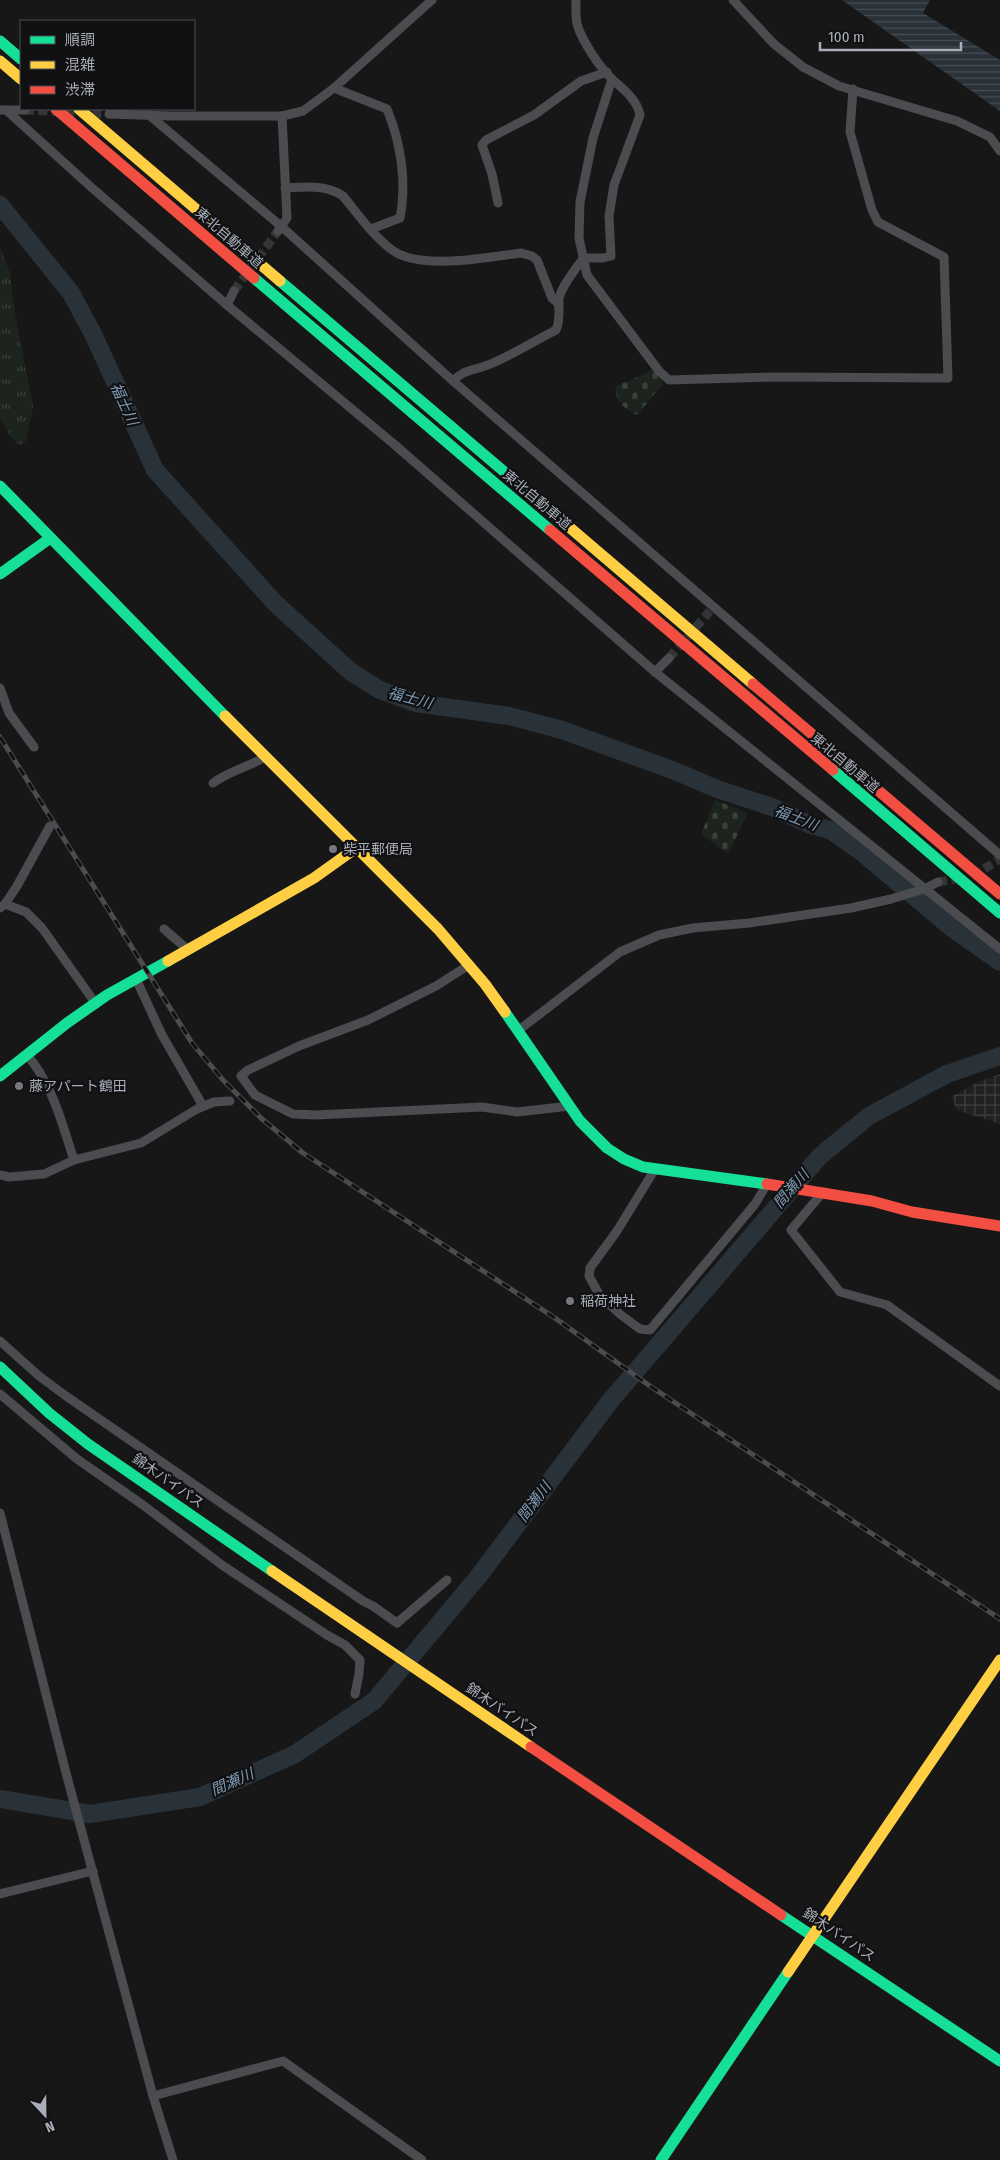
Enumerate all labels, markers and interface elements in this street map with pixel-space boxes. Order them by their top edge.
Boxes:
legend [20,20,195,110]
scale bar [820,20,961,52]
text: 100 m [828,28,865,46]
text: 順調 [65,31,95,49]
text: 混雑 [65,56,95,74]
text: 渋滞 [65,81,95,99]
street label: 東北自動車道 [192,204,266,272]
water label: 福士川 [106,380,143,430]
street label: 東北自動車道 [499,466,575,534]
water label: 福士川 [386,683,436,713]
street label: 東北自動車道 [807,729,883,797]
water label: 福士川 [772,802,822,835]
place label: 柴平郵便局 [343,841,413,858]
marker: 柴平郵便局 [327,843,339,855]
place label: 藤アパート鶴田 [29,1078,127,1095]
marker: 藤アパート鶴田 [13,1080,25,1092]
water label: 間瀬川 [769,1165,814,1212]
place label: 稲荷神社 [580,1293,636,1310]
marker: 稲荷神社 [564,1295,576,1307]
street label: 錦木バイパス [129,1450,207,1512]
water label: 間瀬川 [513,1477,556,1525]
street label: 錦木バイパス [463,1680,541,1740]
water label: 間瀬川 [208,1764,258,1799]
street label: 錦木バイパス [800,1905,878,1965]
north arrow [20,2090,70,2140]
text: N [43,2117,57,2136]

